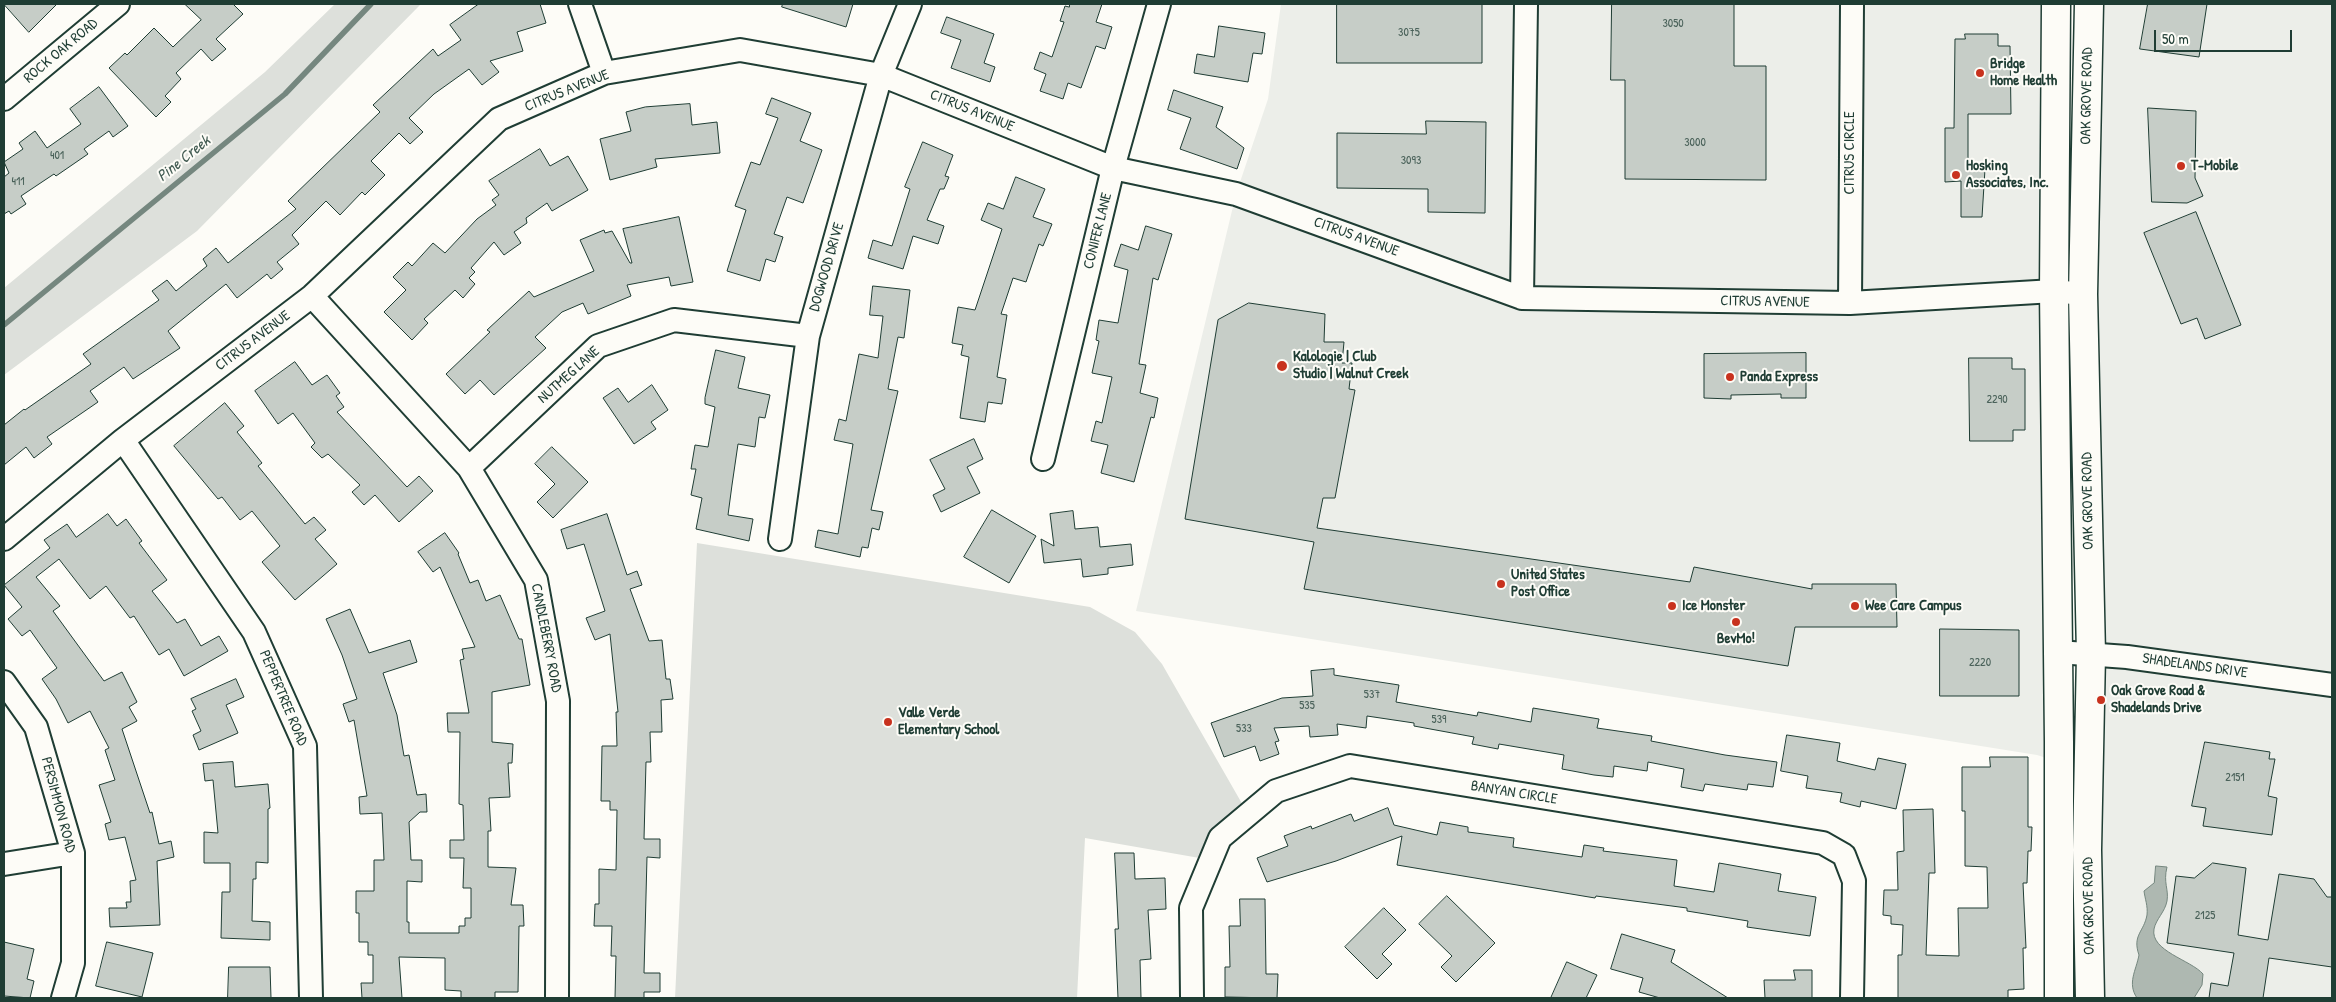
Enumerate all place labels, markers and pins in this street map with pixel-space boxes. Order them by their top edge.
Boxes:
place label: Bridge Home Health [1990,55,2057,90]
marker: Bridge Home Health [1974,67,1986,79]
place label: Hosking Associates, Inc. [1966,157,2049,192]
place label: T-Mobile [2191,157,2239,175]
marker: T-Mobile [2175,160,2187,172]
marker: Hosking Associates, Inc. [1950,169,1962,181]
place label: Kalologie | Club Studio | Walnut Creek [1293,348,1408,383]
marker: Kalologie | Club Studio | Walnut Creek [1275,359,1289,373]
place label: Panda Express [1740,368,1818,386]
marker: Panda Express [1724,371,1736,383]
place label: United States Post Office [1511,566,1585,601]
marker: United States Post Office [1495,578,1507,590]
place label: Ice Monster [1682,597,1745,615]
place label: Wee Care Campus [1865,597,1961,615]
marker: Ice Monster [1666,600,1678,612]
marker: Wee Care Campus [1849,600,1861,612]
marker: BevMo! [1730,616,1742,628]
place label: BevMo! [1717,630,1755,648]
place label: Oak Grove Road & Shadelands Drive [2111,682,2205,717]
marker: Oak Grove Road & Shadelands Drive [2095,694,2107,706]
place label: Valle Verde Elementary School [898,704,999,739]
marker: Valle Verde Elementary School [882,716,894,728]

